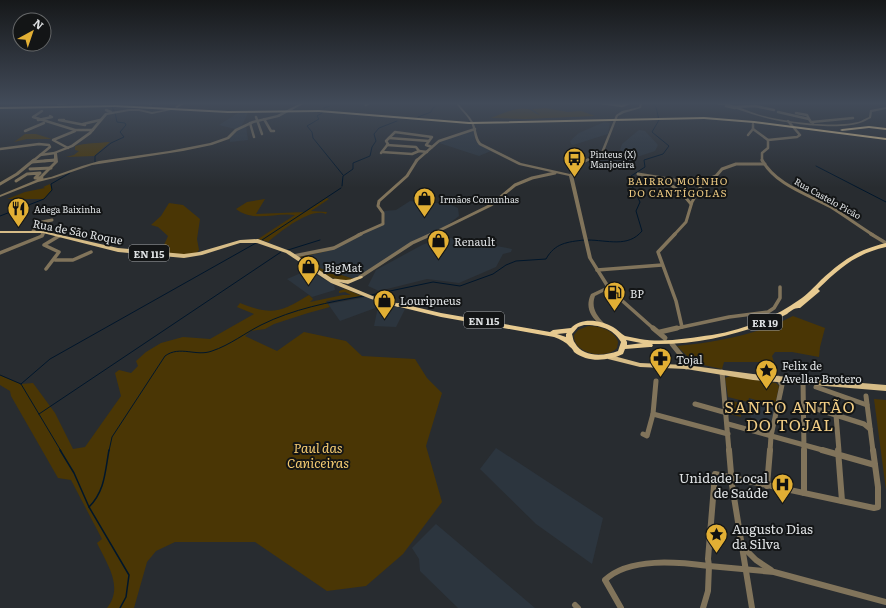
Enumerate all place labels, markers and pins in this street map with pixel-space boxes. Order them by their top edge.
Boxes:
bus stop icon: Pinteus (X) Manjoeira [561,146,587,179]
place label: Pinteus (X) Manjoeira [590,147,636,171]
shop icon: Irmãos Comunhas [411,186,437,219]
place label: Irmãos Comunhas [440,192,519,206]
restaurant icon: Adega Baixinha [5,196,31,229]
place label: Adega Baixinha [34,202,101,216]
shop icon: Renault [425,228,451,261]
place label: Renault [454,233,496,249]
shop icon: BigMat [295,254,321,287]
place label: BigMat [324,259,362,275]
fuel station icon: BP [601,280,627,313]
place label: BP [630,285,644,301]
shop icon: Louripneus [371,287,397,320]
place label: Louripneus [400,292,461,308]
pharmacy icon: Tojal [648,346,674,379]
place label: Tojal [676,351,703,367]
place label: Felix de Avellar Brotero [782,357,862,386]
place icon: Felix de Avellar Brotero [753,358,779,391]
place label: Unidade Local de Saúde [679,468,769,502]
hospital icon: Unidade Local de Saúde [770,471,796,504]
place label: Augusto Dias da Silva [732,519,813,553]
place icon: Augusto Dias da Silva [704,522,730,555]

